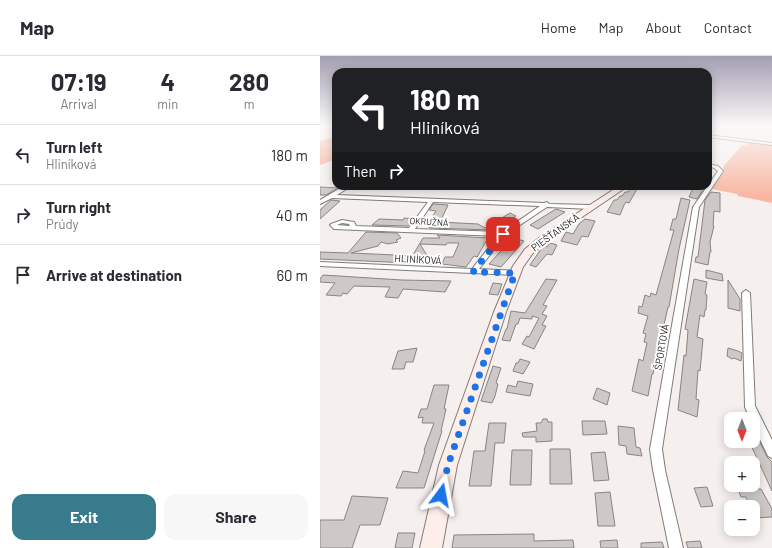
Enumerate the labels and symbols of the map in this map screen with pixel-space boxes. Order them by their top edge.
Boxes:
street label: PIEŠŤANSKÁ [529,211,581,253]
street label: OKRUŽNÁ [409,215,449,228]
pin [486,217,520,251]
street label: HLINÍKOVÁ [394,252,442,266]
street label: ŠPORTOVÁ [651,323,671,371]
north arrow [724,412,760,448]
position arrow [420,474,462,516]

